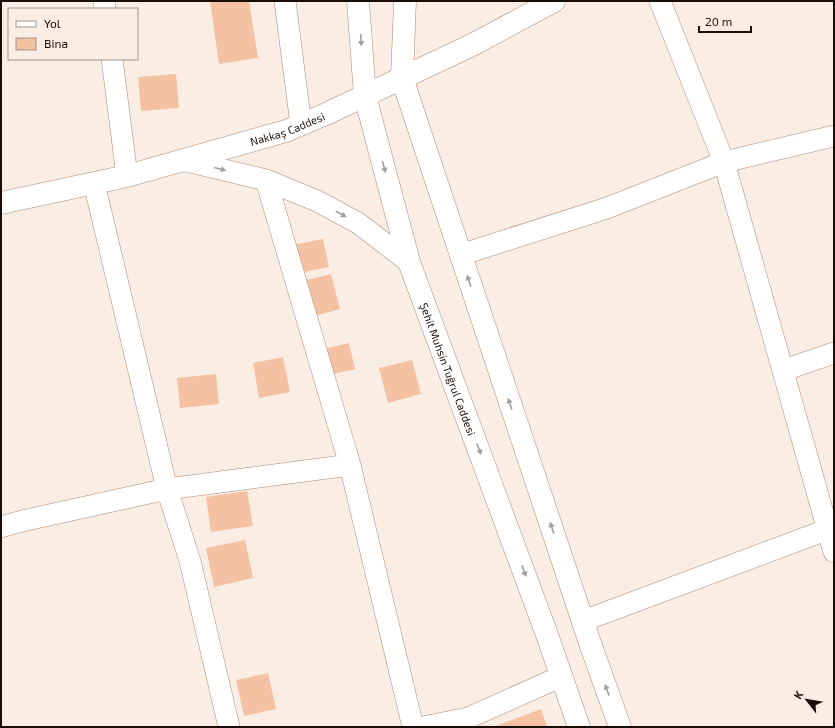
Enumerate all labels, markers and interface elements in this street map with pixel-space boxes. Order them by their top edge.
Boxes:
legend [8,8,138,60]
scale bar [699,8,751,34]
text: 20 m [705,14,732,28]
text: Yol [44,16,61,30]
one-way arrow [357,34,364,46]
text: Bina [44,36,68,50]
street label: Nakkaş Caddesi [248,109,326,147]
one-way arrow [381,161,387,174]
one-way arrow [214,166,226,172]
one-way arrow [335,211,347,217]
one-way arrow [466,275,472,287]
street label: Şehit Muhsin Tuğrul Caddesi [416,301,479,437]
one-way arrow [507,398,513,410]
one-way arrow [476,444,482,456]
one-way arrow [548,521,554,533]
one-way arrow [521,566,527,578]
north arrow [787,680,827,720]
one-way arrow [604,684,610,696]
text: K [791,688,805,701]

